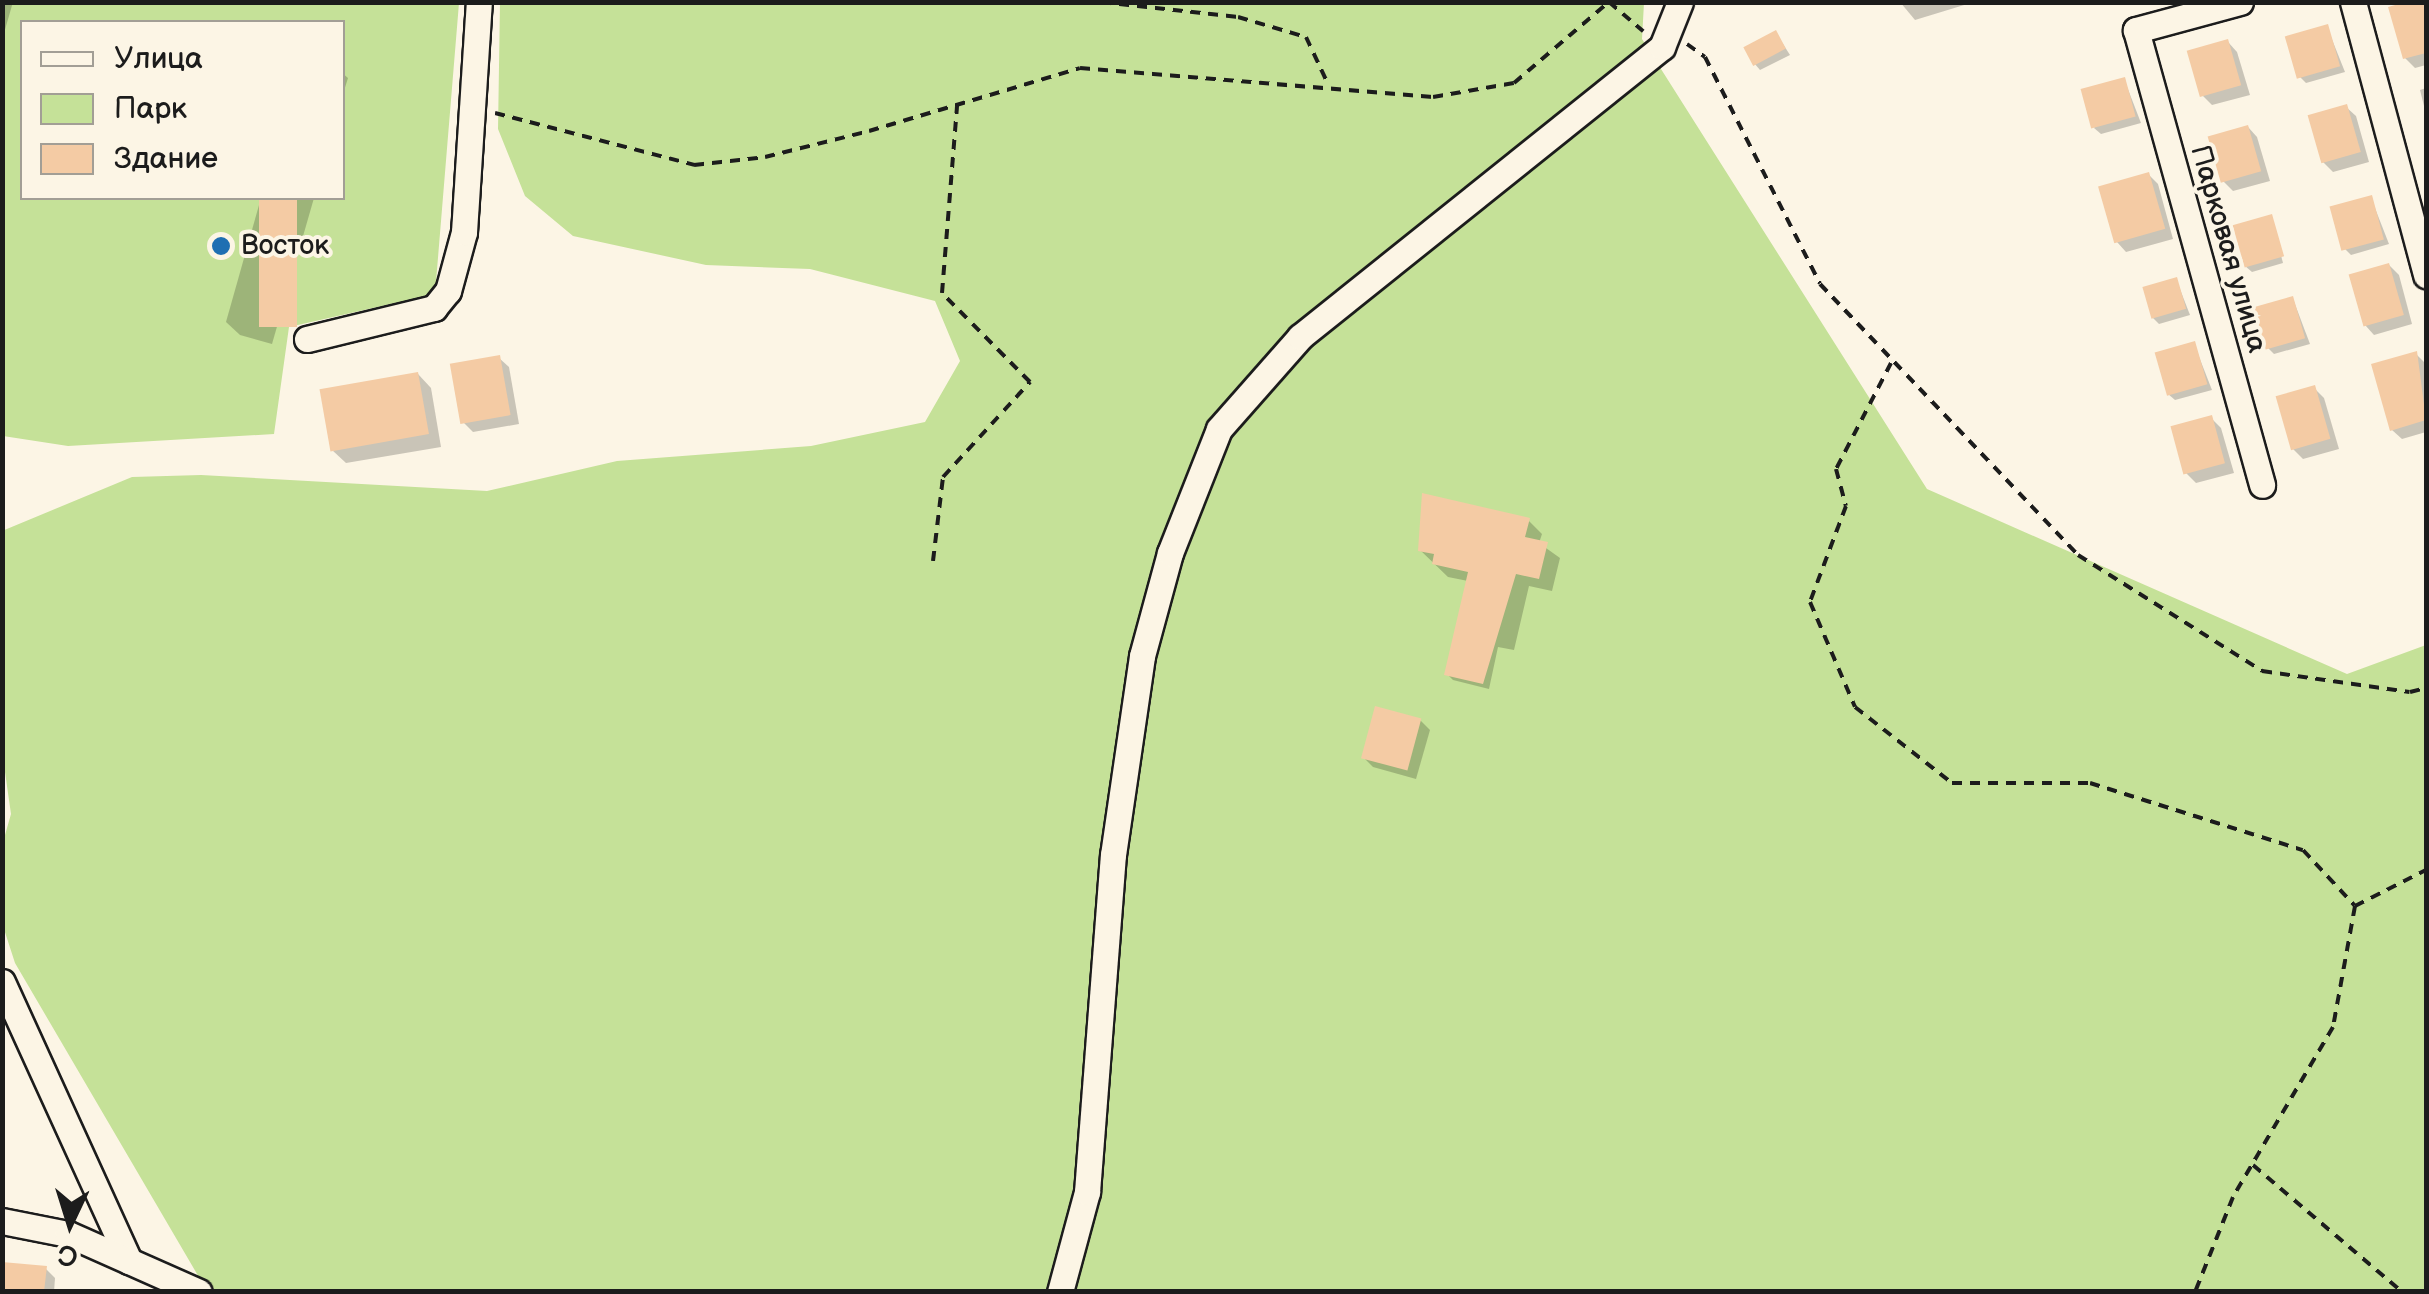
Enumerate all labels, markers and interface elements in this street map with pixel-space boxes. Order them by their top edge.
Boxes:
legend [20,20,345,200]
text: Улица [114,41,203,77]
text: Парк [114,91,187,127]
text: Здание [114,141,218,177]
street label: Парковая улица [2182,141,2274,357]
place label: Восток [241,229,329,263]
marker: Восток [210,235,232,257]
north arrow [20,1174,120,1274]
text: С [57,1237,79,1272]

